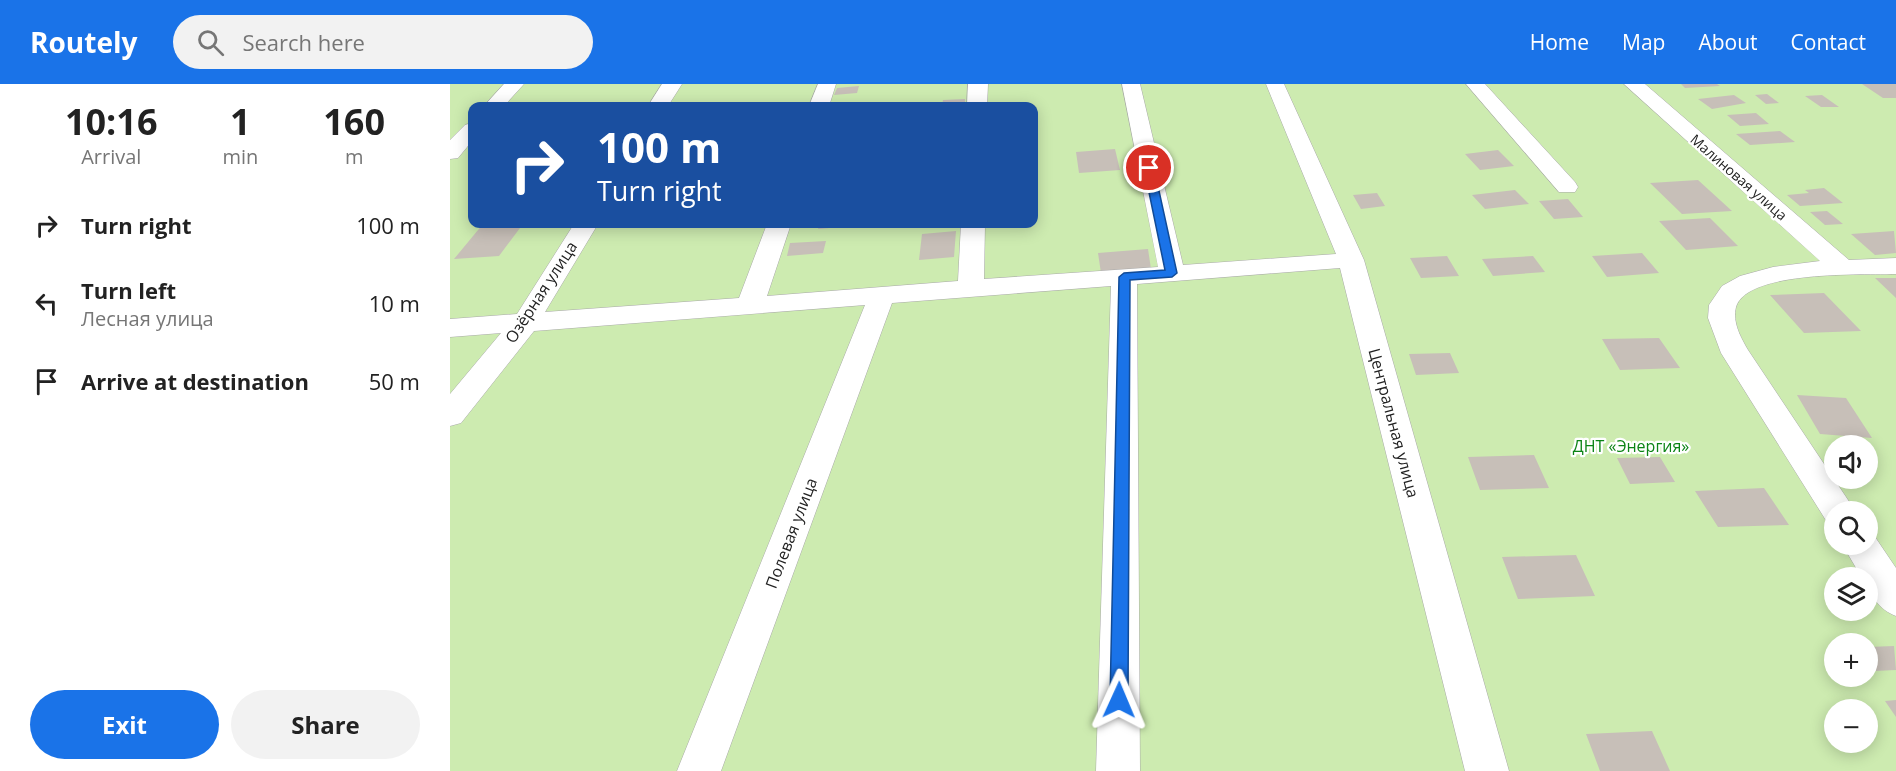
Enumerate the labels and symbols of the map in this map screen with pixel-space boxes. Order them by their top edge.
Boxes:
street label: Малиновая улица [1687,130,1791,224]
pin [1123,142,1174,193]
street label: Озёрная улица [500,237,582,347]
street label: Центральная улица [1363,346,1425,500]
park label: ДНТ «Энергия» [1573,435,1689,457]
street label: Полевая улица [760,475,822,591]
position arrow [1087,668,1151,732]

